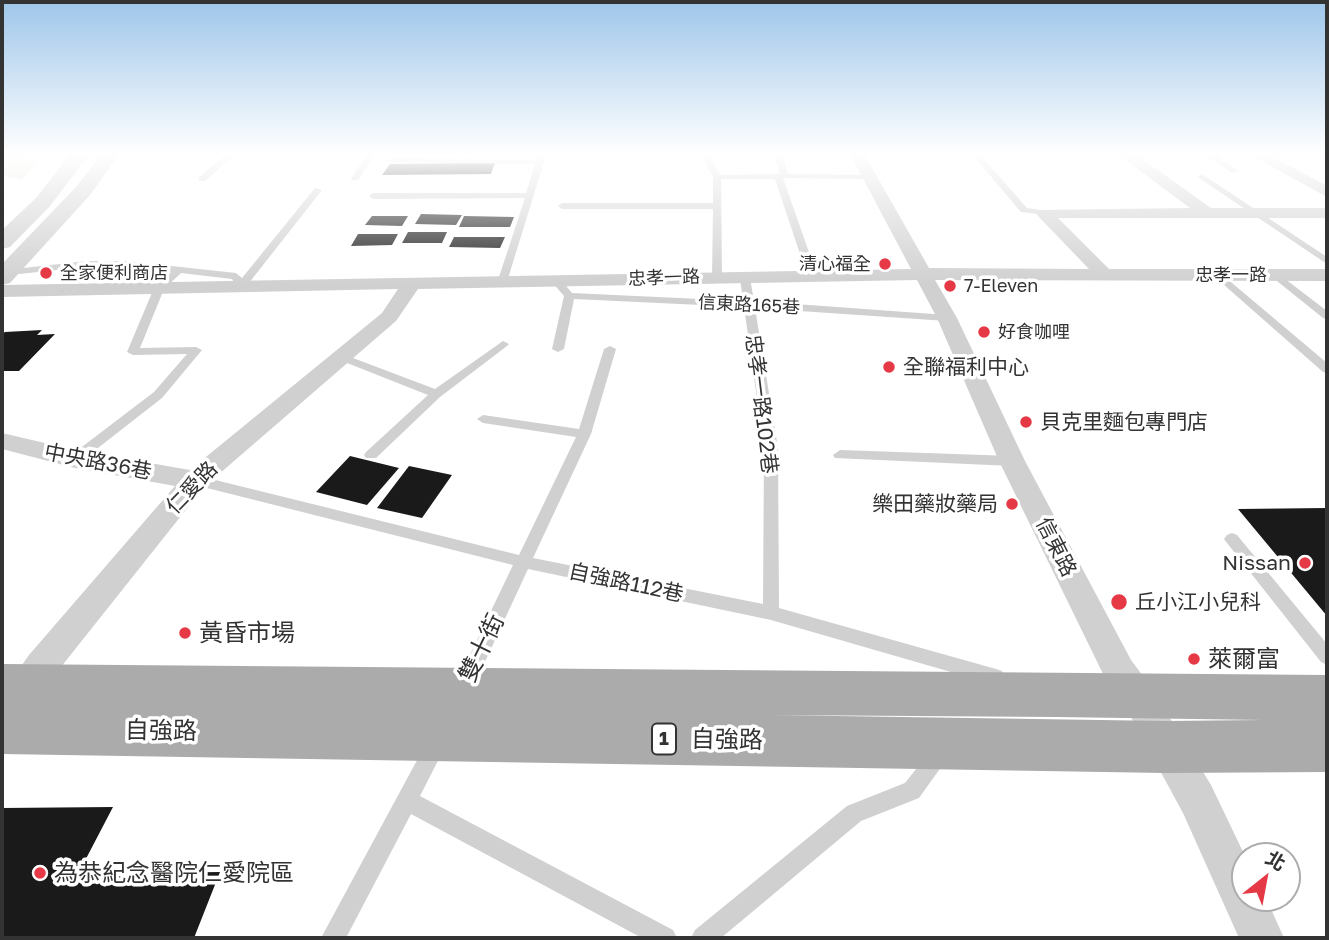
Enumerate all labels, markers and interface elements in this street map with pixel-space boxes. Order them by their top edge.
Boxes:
place label: 清心福全 [799,253,871,275]
marker: 清心福全 [877,256,893,272]
place label: 全家便利商店 [60,262,168,284]
street label: 忠孝一路 [1195,264,1267,286]
marker: 全家便利商店 [38,265,54,281]
street label: 忠孝一路 [628,266,700,290]
place label: 7-Eleven [964,275,1038,297]
marker: 7-Eleven [942,278,958,294]
street label: 信東路165巷 [697,292,801,318]
place label: 好食咖哩 [998,321,1070,343]
marker: 好食咖哩 [976,324,992,340]
street label: 忠孝一路102巷 [740,333,782,475]
place label: 全聯福利中心 [903,354,1029,380]
marker: 全聯福利中心 [881,359,897,375]
place label: 貝克里麵包專門店 [1040,409,1208,435]
marker: 貝克里麵包專門店 [1018,414,1034,430]
street label: 中央路36巷 [42,439,154,485]
street label: 仁愛路 [161,457,223,519]
place label: 樂田藥妝藥局 [872,491,998,517]
marker: 樂田藥妝藥局 [1004,496,1020,512]
street label: 信東路 [1030,513,1082,581]
place label: Nissan [1222,550,1291,576]
marker: Nissan [1297,555,1313,571]
street label: 自強路112巷 [566,559,686,607]
place label: 丘小江小兒科 [1135,589,1261,615]
marker: 丘小江小兒科 [1109,592,1129,612]
street label: 雙十街 [453,609,511,687]
place label: 黃昏市場 [199,619,295,647]
marker: 黃昏市場 [177,625,193,641]
place label: 萊爾富 [1208,645,1280,673]
marker: 萊爾富 [1186,651,1202,667]
street label: 自強路 [125,716,197,746]
road number: 1 [652,724,676,754]
street label: 自強路 [691,725,763,755]
north arrow [1231,842,1301,912]
text: 北 [1262,846,1290,875]
place label: 為恭紀念醫院仁愛院區 [54,859,294,887]
marker: 為恭紀念醫院仁愛院區 [32,865,48,881]

